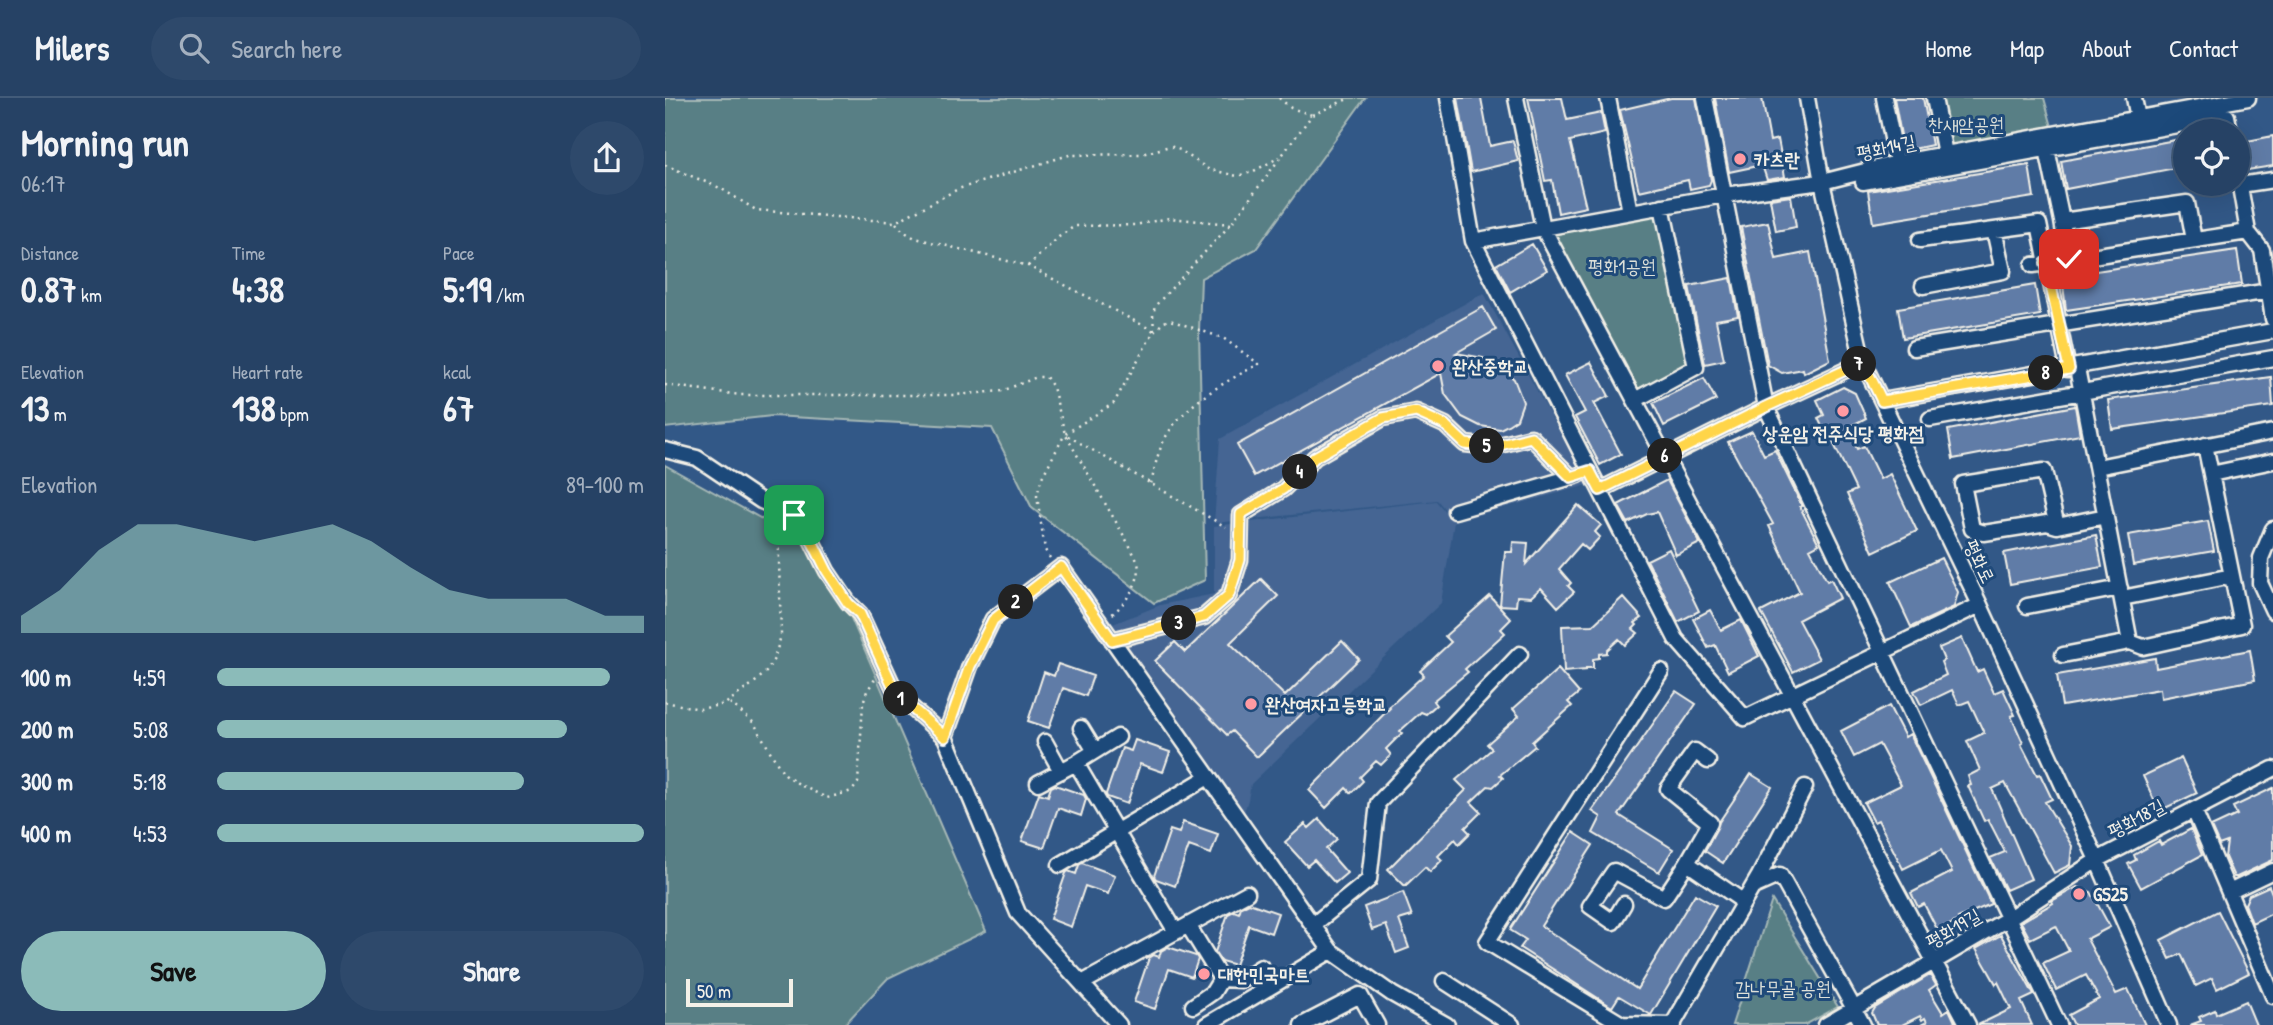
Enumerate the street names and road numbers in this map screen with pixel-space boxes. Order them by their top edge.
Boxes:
street label: 평화14길 [1854,128,1918,166]
street label: 평화로 [1958,535,2002,587]
street label: 평화18길 [2103,792,2169,844]
street label: 평화19길 [1921,902,1985,954]

